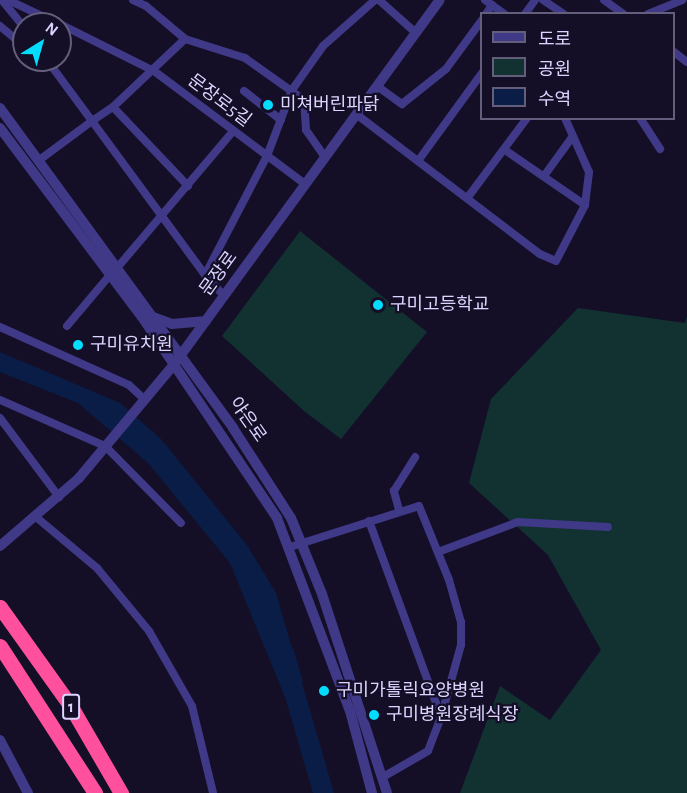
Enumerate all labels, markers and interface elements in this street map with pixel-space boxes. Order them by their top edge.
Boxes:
north arrow [12,12,72,72]
legend [480,12,675,120]
text: N [42,19,61,39]
text: 도로 [538,31,571,49]
text: 공원 [538,61,571,79]
street label: 문장로5길 [183,70,255,132]
text: 수역 [538,91,571,109]
place label: 미쳐버린파닭 [280,94,379,116]
marker: 미쳐버린파닭 [261,98,275,112]
street label: 문장로 [196,248,242,300]
place label: 구미고등학교 [390,294,489,316]
marker: 구미고등학교 [371,298,385,312]
place label: 구미유치원 [90,334,173,356]
marker: 구미유치원 [71,338,85,352]
street label: 야은로 [224,393,270,447]
place label: 구미가톨릭요양병원 [336,680,485,702]
marker: 구미가톨릭요양병원 [317,684,331,698]
road number: 1 [62,694,80,720]
place label: 구미병원장례식장 [386,704,518,726]
marker: 구미병원장례식장 [367,708,381,722]

